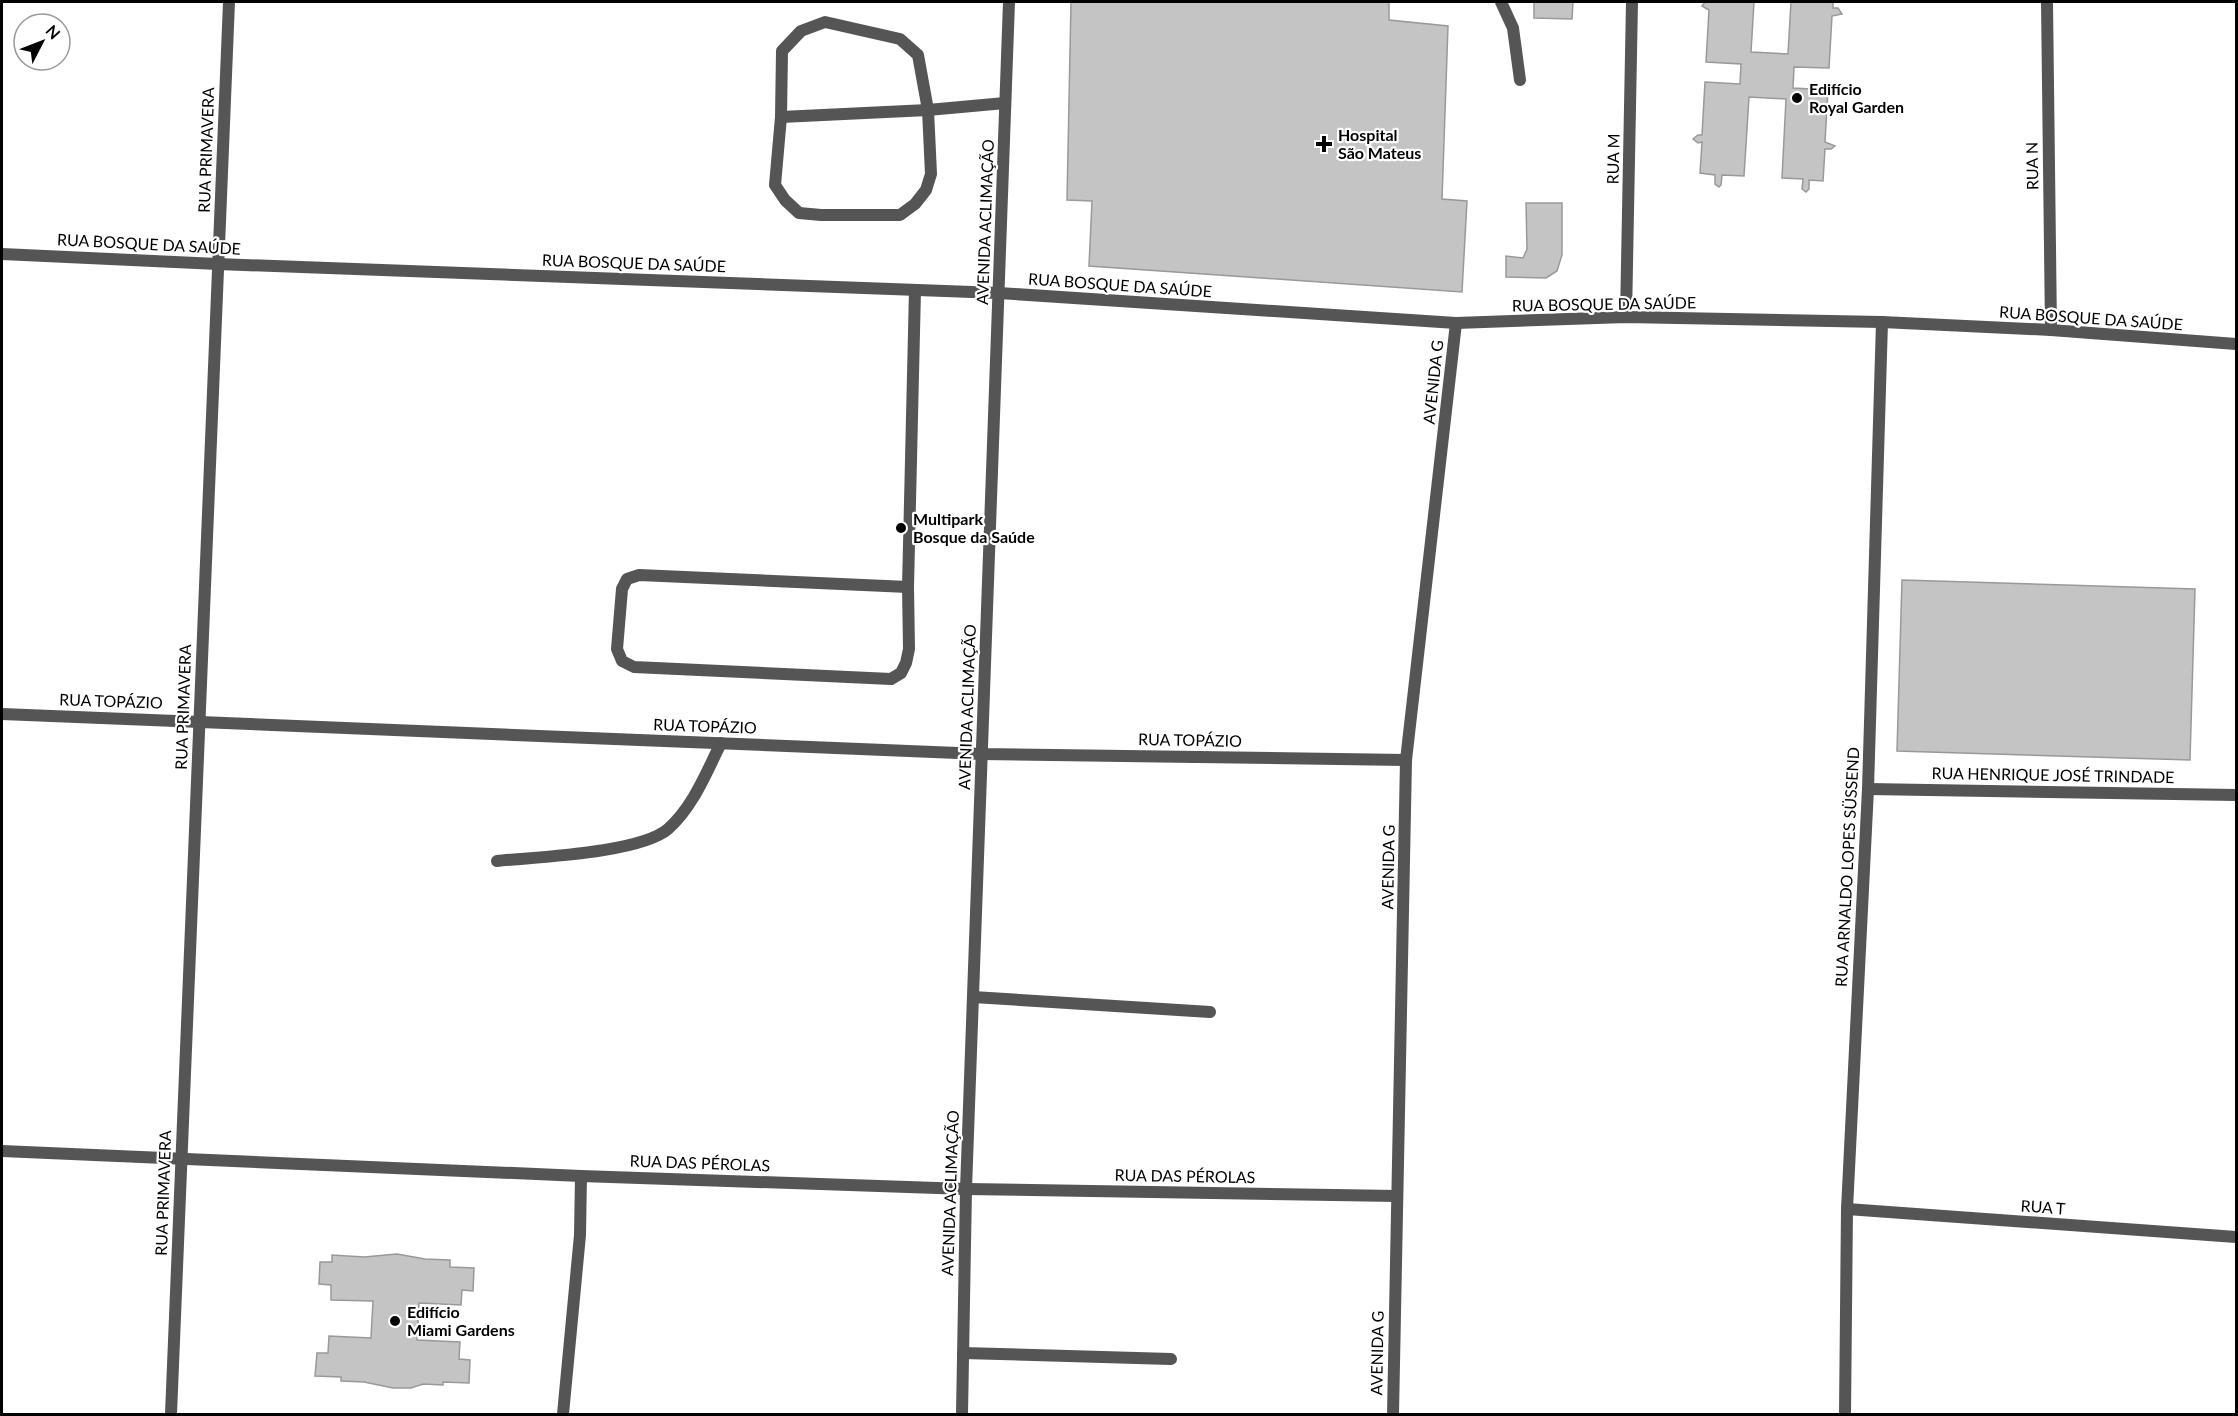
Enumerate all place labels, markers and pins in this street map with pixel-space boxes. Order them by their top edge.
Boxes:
place label: Edifício Royal Garden [1809,79,1904,116]
marker: Edifício Royal Garden [1790,91,1804,105]
place label: Hospital São Mateus [1338,125,1421,162]
marker: Hospital São Mateus [1315,135,1333,153]
place label: Multipark Bosque da Saúde [913,509,1035,546]
marker: Multipark Bosque da Saúde [894,521,908,535]
place label: Edifício Miami Gardens [407,1302,515,1339]
marker: Edifício Miami Gardens [388,1314,402,1328]

